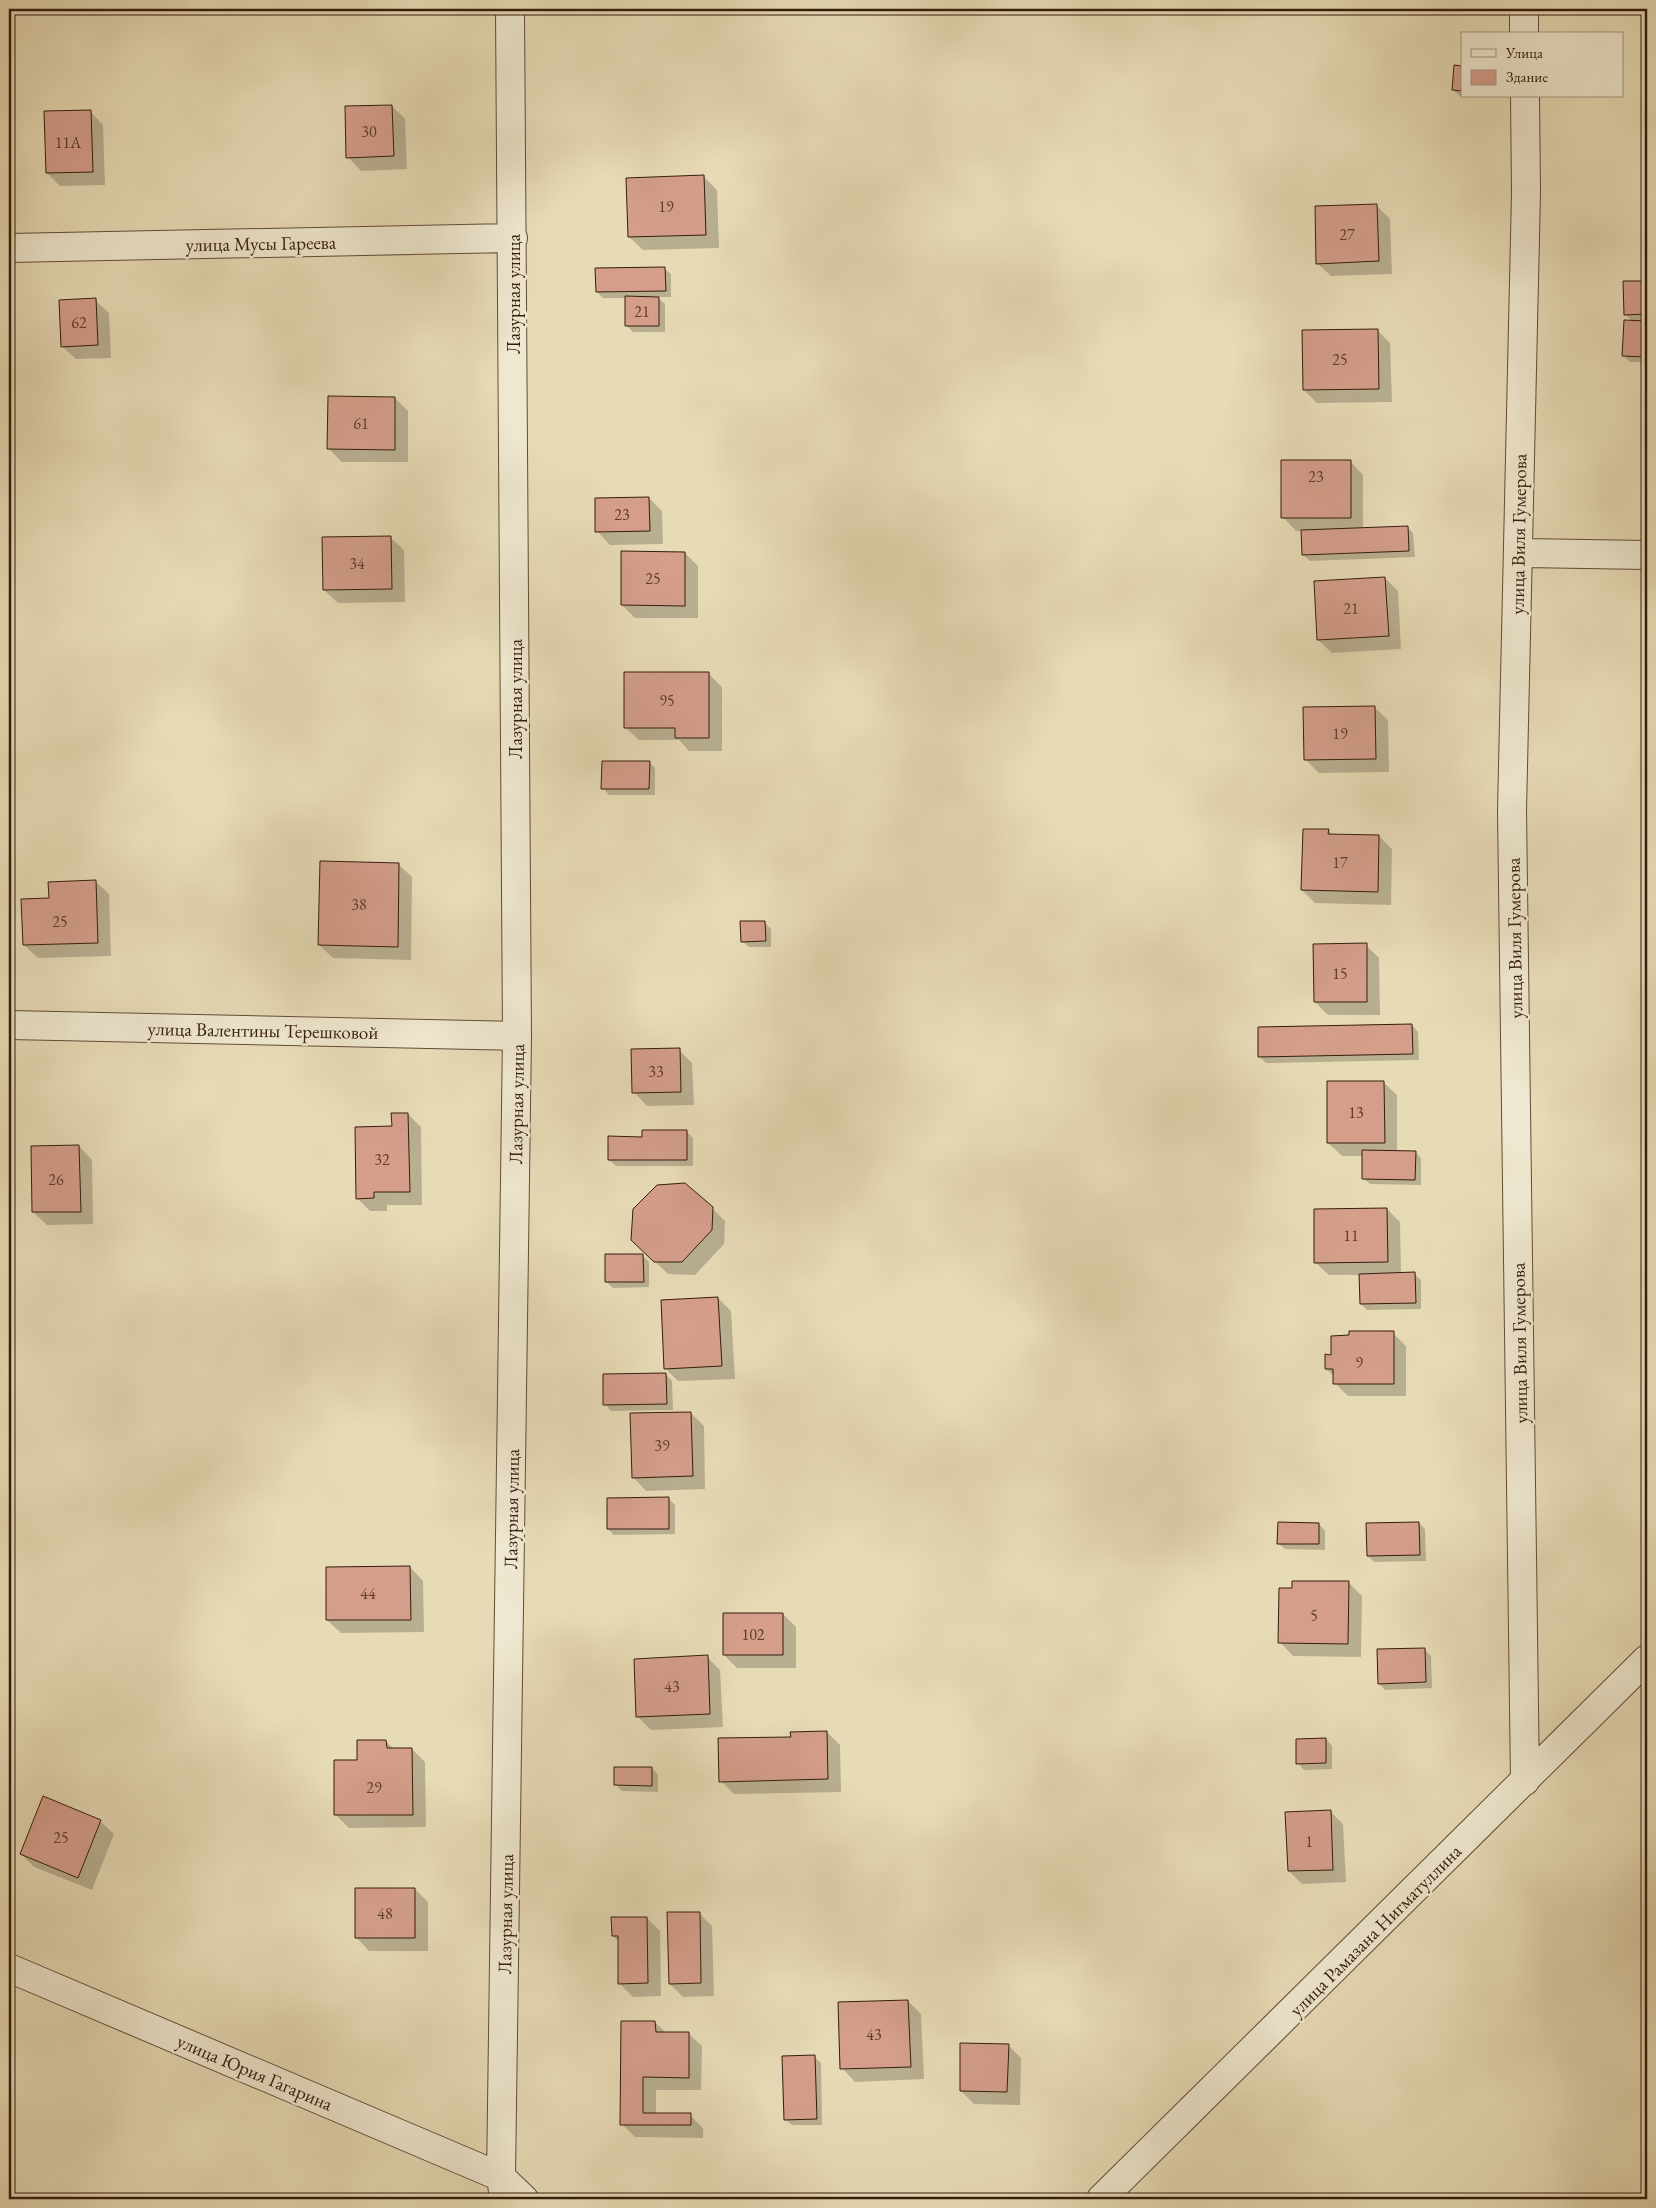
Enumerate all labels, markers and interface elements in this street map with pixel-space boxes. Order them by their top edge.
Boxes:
legend [1461,32,1624,98]
text: Улица [1505,43,1543,62]
text: Здание [1506,67,1548,86]
house number: 30 [361,121,377,142]
house number: 11А [55,132,82,153]
house number: 19 [658,196,674,217]
house number: 27 [1339,224,1355,245]
street label: улица Мусы Гареева [185,230,337,257]
street label: Лазурная улица [501,233,526,354]
house number: 21 [634,301,650,322]
house number: 62 [71,312,87,333]
house number: 25 [1332,349,1348,370]
house number: 61 [353,413,369,434]
street label: улица Виля Гумерова [1505,453,1532,615]
house number: 23 [1308,466,1324,487]
house number: 23 [614,504,630,525]
house number: 34 [349,553,365,574]
house number: 25 [645,568,661,589]
house number: 21 [1343,598,1359,619]
street label: Лазурная улица [503,638,528,759]
house number: 95 [659,690,675,711]
house number: 19 [1332,723,1348,744]
house number: 17 [1332,852,1348,873]
street label: улица Виля Гумерова [1501,857,1528,1019]
house number: 38 [351,894,367,915]
house number: 25 [52,911,68,932]
house number: 15 [1332,963,1348,984]
street label: улица Валентины Терешковой [147,1016,379,1045]
street label: Лазурная улица [503,1043,530,1164]
house number: 33 [648,1061,664,1082]
house number: 13 [1348,1102,1364,1123]
house number: 32 [374,1149,390,1170]
house number: 26 [48,1169,64,1190]
house number: 11 [1343,1225,1359,1246]
street label: улица Виля Гумерова [1506,1262,1533,1424]
house number: 9 [1355,1352,1363,1373]
house number: 39 [654,1435,670,1456]
street label: Лазурная улица [498,1448,525,1569]
house number: 44 [360,1583,376,1604]
house number: 5 [1310,1605,1318,1626]
house number: 102 [741,1624,765,1645]
house number: 43 [664,1676,680,1697]
house number: 29 [366,1777,382,1798]
house number: 25 [53,1827,69,1848]
house number: 1 [1305,1831,1313,1852]
street label: улица Рамазана Нигматуллина [1284,1839,1467,2022]
street label: Лазурная улица [492,1853,519,1974]
house number: 48 [377,1903,393,1924]
house number: 43 [866,2024,882,2045]
street label: улица Юрия Гагарина [173,2028,337,2117]

